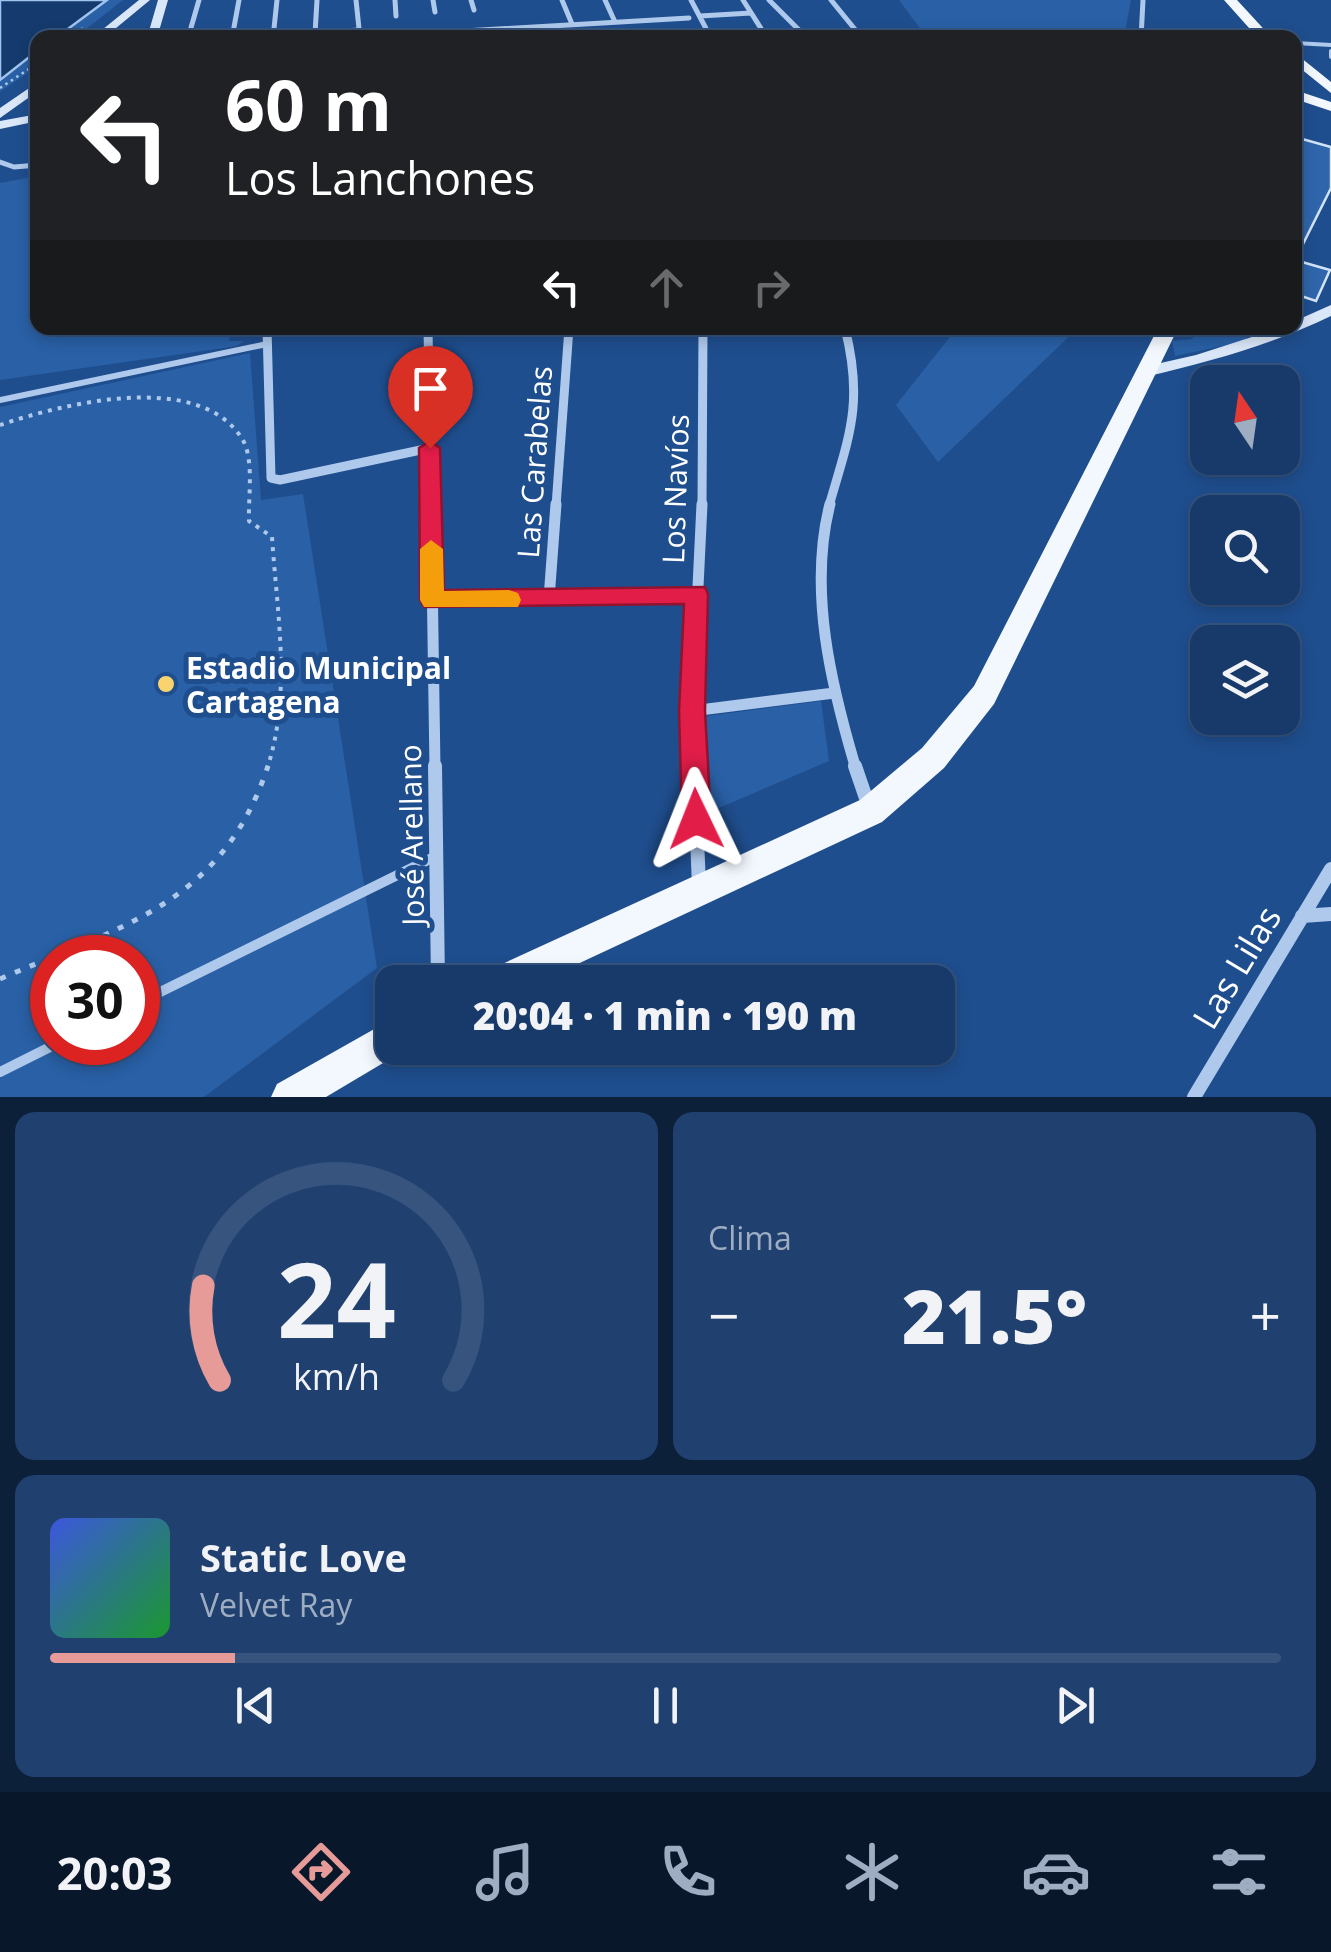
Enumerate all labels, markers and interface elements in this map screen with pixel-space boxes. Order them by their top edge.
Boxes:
text: 60 m [225,56,392,152]
icon: left [60,70,190,200]
text: Los Lanchones [225,147,535,208]
icon: left [534,260,589,315]
icon: ahead [639,260,694,315]
icon: right [744,260,799,315]
pin [388,346,473,449]
icon: arrive [403,361,458,416]
street label: Las Carabelas [507,364,561,560]
north arrow [1190,365,1300,475]
map controls [1190,365,1300,735]
street label: Los Navíos [652,413,698,565]
button: search [1190,495,1300,605]
button: layers [1190,625,1300,735]
place label: Estadio Municipal Cartagena [186,647,451,722]
marker: Estadio Municipal Cartagena [155,673,177,695]
street label: José Arellano [389,744,433,929]
position arrow [644,767,748,871]
street label: Las Lilas [1181,897,1291,1037]
speed limit sign: 30 [30,935,160,1065]
text: 20:04 · 1 min · 190 m [473,989,857,1041]
text: Clima [708,1216,792,1259]
text: 24 [277,1227,396,1368]
text: 21.5° [902,1264,1087,1366]
text: − [708,1277,739,1352]
text: + [1250,1277,1281,1352]
text: km/h [293,1352,380,1400]
text: Static Love [200,1531,407,1583]
text: Velvet Ray [200,1583,352,1626]
icon: previous [228,1678,283,1733]
icon: pause [638,1678,693,1733]
icon: next [1048,1678,1103,1733]
icon: directions [286,1837,356,1907]
icon: music [470,1837,540,1907]
icon: phone [653,1837,723,1907]
icon: climate [837,1837,907,1907]
icon: car [1021,1837,1091,1907]
icon: filters [1204,1837,1274,1907]
text: 20:03 [57,1842,173,1903]

